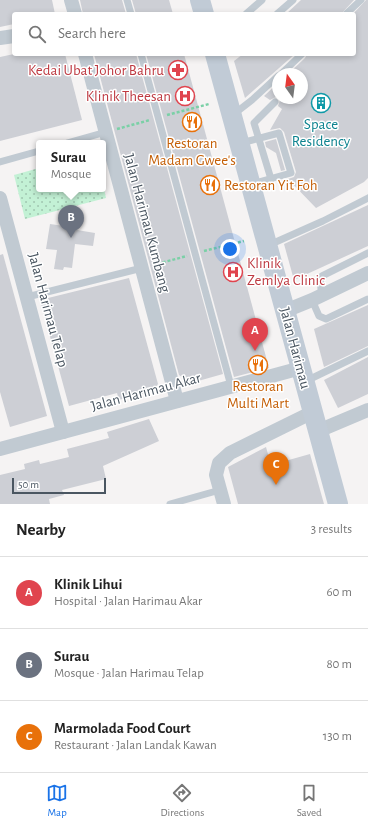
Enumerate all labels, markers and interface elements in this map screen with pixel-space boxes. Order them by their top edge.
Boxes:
search box [12,12,356,56]
icon: search [26,23,48,45]
text: Search here [58,26,126,41]
pharmacy icon: Kedai Ubat Johor Bahru [167,59,189,81]
place label: Kedai Ubat Johor Bahru [28,63,164,78]
north arrow [272,68,308,104]
hospital icon: Klinik Theesan [174,85,196,107]
place label: Klinik Theesan [86,89,171,104]
building icon: Space Residency [310,92,332,114]
restaurant icon: Restoran Madam Gwee's [181,111,203,133]
place label: Space Residency [292,117,351,149]
place label: Restoran Madam Gwee's [148,136,236,168]
popup [36,140,106,192]
text: Surau [51,150,86,165]
street label: Jalan Harimau Kumbang [121,152,173,295]
text: Mosque [51,168,91,181]
restaurant icon: Restoran Yit Foh [199,174,221,196]
place label: Restoran Yit Foh [224,178,318,193]
pin: B [58,205,84,238]
your location [220,239,240,259]
street label: Jalan Harimau Telap [26,251,70,369]
place label: Klinik Zemlya Clinic [247,256,325,288]
hospital icon: Klinik Zemlya Clinic [222,261,244,283]
street label: Jalan Harimau [277,306,313,391]
pin: A [242,318,268,351]
restaurant icon: Restoran Multi Mart [247,354,269,376]
street label: Jalan Harimau Akar [89,370,203,414]
place label: Restoran Multi Mart [227,379,289,411]
pin: C [263,452,289,485]
scale bar [12,476,106,495]
text: 50 m [18,479,39,490]
text: Nearby [16,521,66,538]
text: 3 results [311,523,352,536]
text: Klinik Lihui [54,577,122,592]
text: A [25,586,33,599]
text: 60 m [326,586,352,599]
text: Hospital · Jalan Harimau Akar [54,595,202,608]
text: Surau [54,649,89,664]
text: B [25,658,33,671]
text: 80 m [326,658,352,671]
text: Mosque · Jalan Harimau Telap [54,667,204,680]
text: Marmolada Food Court [54,721,191,736]
text: C [26,730,32,743]
text: 130 m [323,730,352,743]
text: Restaurant · Jalan Landak Kawan [54,739,217,752]
tab: Map [46,782,68,819]
tab: Directions [160,782,204,819]
tab: Saved [297,782,322,819]

